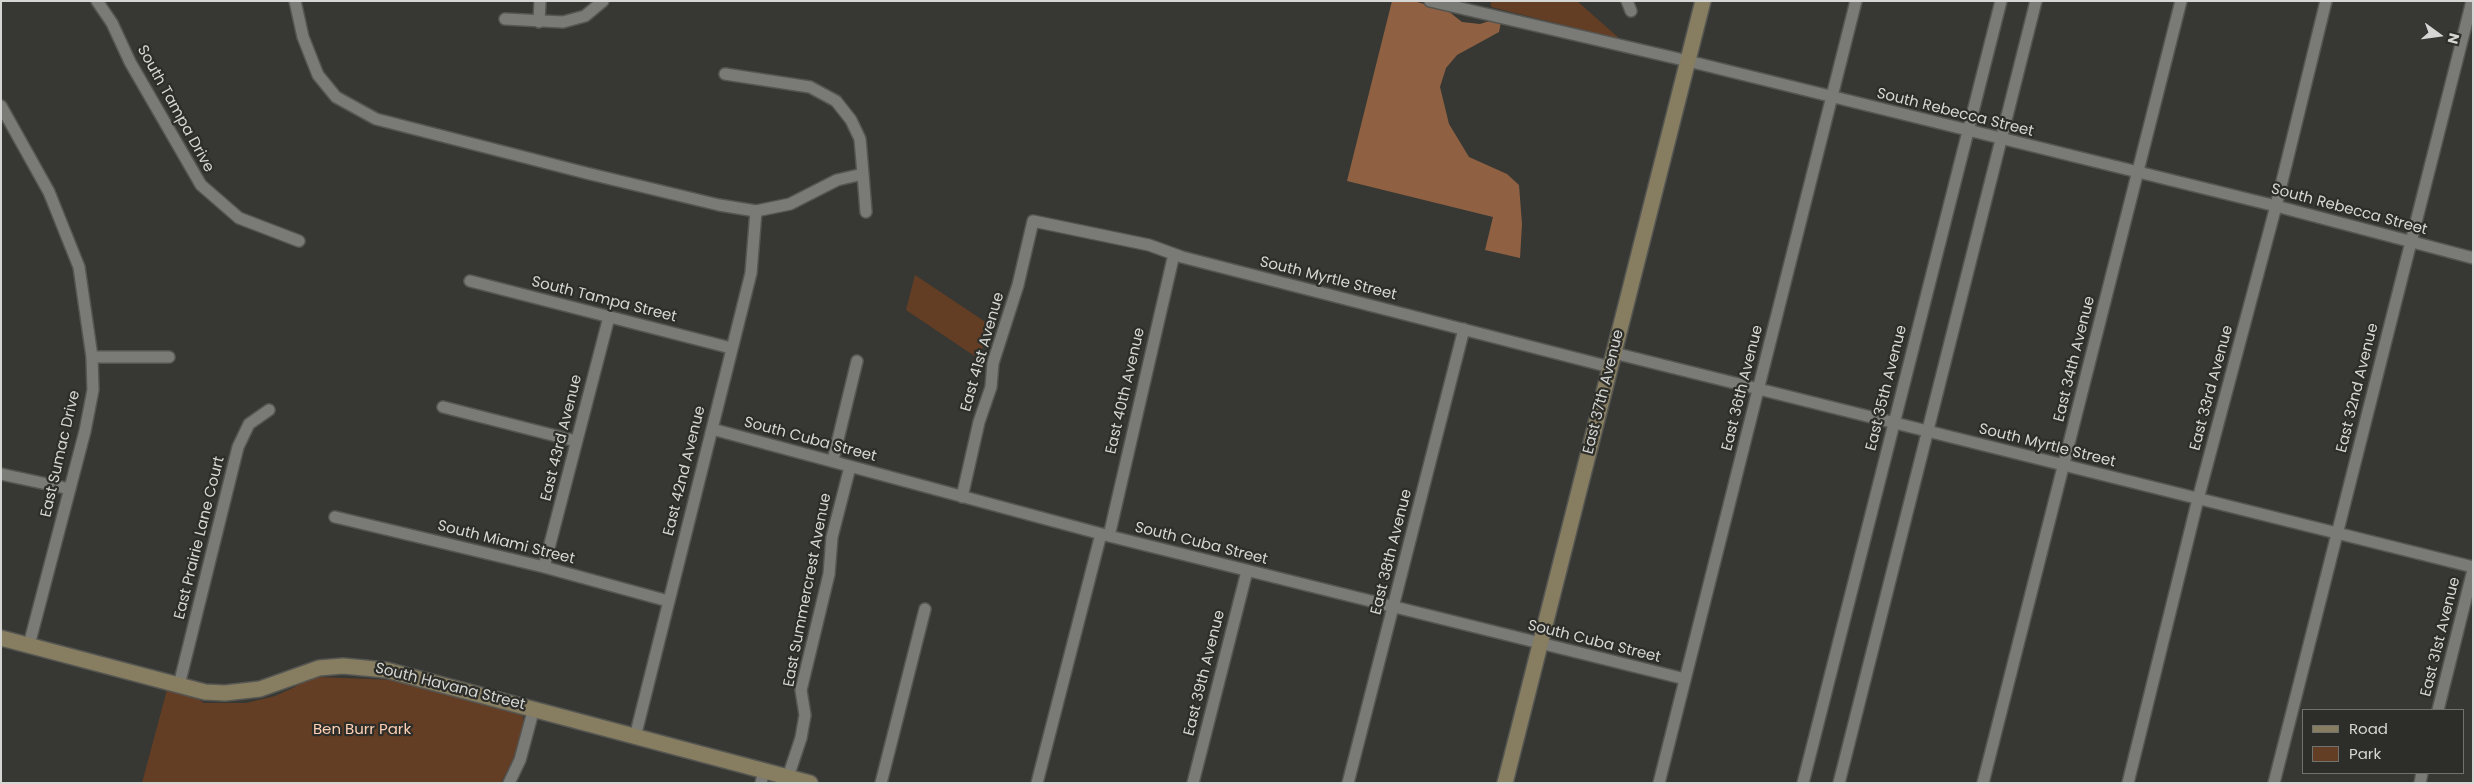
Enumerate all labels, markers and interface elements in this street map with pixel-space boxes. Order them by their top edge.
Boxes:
north arrow [2414,10,2464,60]
text: N [2443,31,2465,46]
street label: South Tampa Drive [133,42,217,176]
street label: South Rebecca Street [1875,85,2035,141]
street label: South Rebecca Street [2269,180,2429,240]
street label: South Myrtle Street [1258,253,1398,305]
street label: South Tampa Street [530,273,678,327]
street label: East 41st Avenue [957,290,1009,414]
street label: East 34th Avenue [2051,294,2099,424]
street label: East 32nd Avenue [2333,321,2383,455]
street label: East 36th Avenue [1719,323,1767,453]
street label: East 35th Avenue [1863,323,1911,453]
street label: East 33rd Avenue [2187,323,2237,453]
street label: East 40th Avenue [1103,326,1149,456]
street label: East 37th Avenue [1580,328,1628,456]
street label: East 43rd Avenue [538,373,586,503]
street label: East Sumac Drive [38,389,84,519]
street label: East 42nd Avenue [660,404,710,538]
street label: South Cuba Street [742,414,878,466]
street label: South Myrtle Street [1977,420,2117,472]
street label: East Prairie Lane Court [171,455,229,621]
street label: East 38th Avenue [1368,487,1416,617]
street label: East Summercrest Avenue [780,492,836,688]
street label: South Miami Street [435,517,577,569]
street label: South Cuba Street [1133,519,1269,569]
street label: East 31st Avenue [2417,575,2465,699]
street label: East 39th Avenue [1181,608,1229,738]
street label: South Cuba Street [1526,617,1662,667]
street label: South Havana Street [373,660,527,714]
legend [2302,709,2464,774]
text: Road [2349,718,2388,739]
park label: Ben Burr Park [313,721,411,739]
text: Park [2349,743,2381,764]

